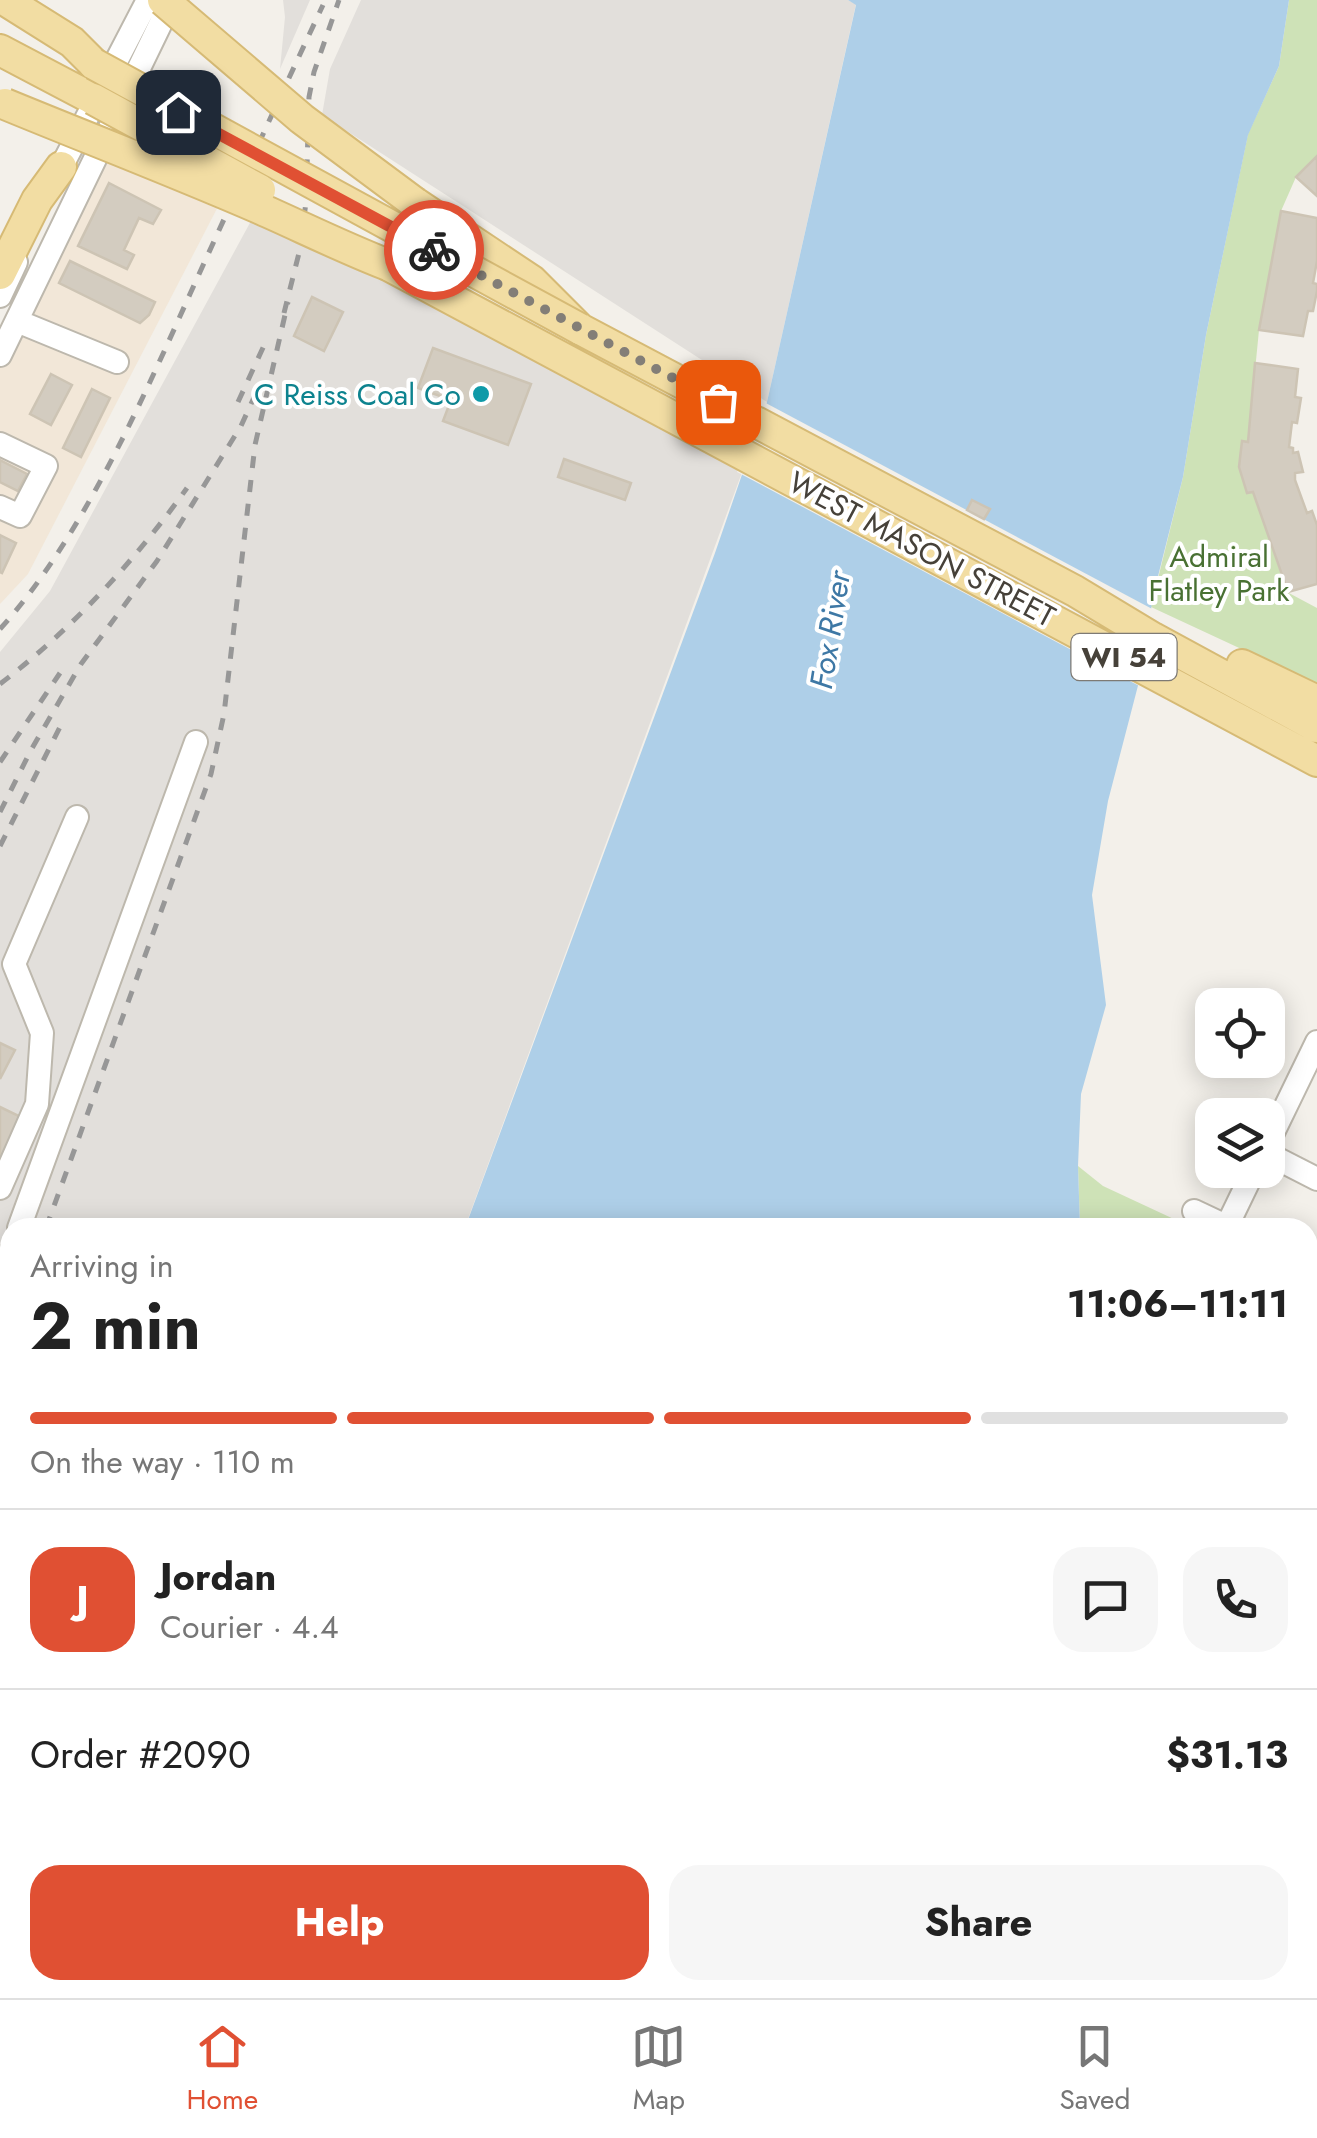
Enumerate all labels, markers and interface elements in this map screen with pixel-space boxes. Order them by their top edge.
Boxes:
pin [136,70,221,155]
icon: home [151,85,206,140]
courier [384,200,484,300]
icon: bike [407,223,462,278]
pin [676,360,761,445]
place label: C Reiss Coal Co [254,373,461,416]
icon: bag [691,375,746,430]
marker: C Reiss Coal Co [470,383,492,405]
street label: WEST MASON STREET [781,460,1063,638]
park label: Admiral Flatley Park [1148,535,1290,612]
water label: Fox River [798,565,862,692]
road number: WI 54 [1072,634,1176,680]
map controls [1195,988,1285,1188]
button: locate [1195,988,1285,1078]
button: layers [1195,1098,1285,1188]
text: Arriving in [30,1243,174,1289]
text: 11:06–11:11 [1067,1276,1288,1331]
text: 2 min [30,1279,201,1373]
text: On the way · 110 m [30,1439,295,1485]
button: chat [1053,1547,1158,1652]
button: phone [1183,1547,1288,1652]
text: Jordan [160,1549,276,1604]
text: J [76,1572,89,1627]
text: Courier · 4.4 [160,1604,339,1650]
text: Order #2090 [30,1727,251,1782]
text: $31.13 [1166,1727,1288,1782]
button: Help [30,1865,649,1980]
button: Share [669,1865,1288,1980]
tab: Home [187,2019,258,2120]
tab: Map [631,2019,686,2120]
tab: Saved [1059,2019,1130,2120]

